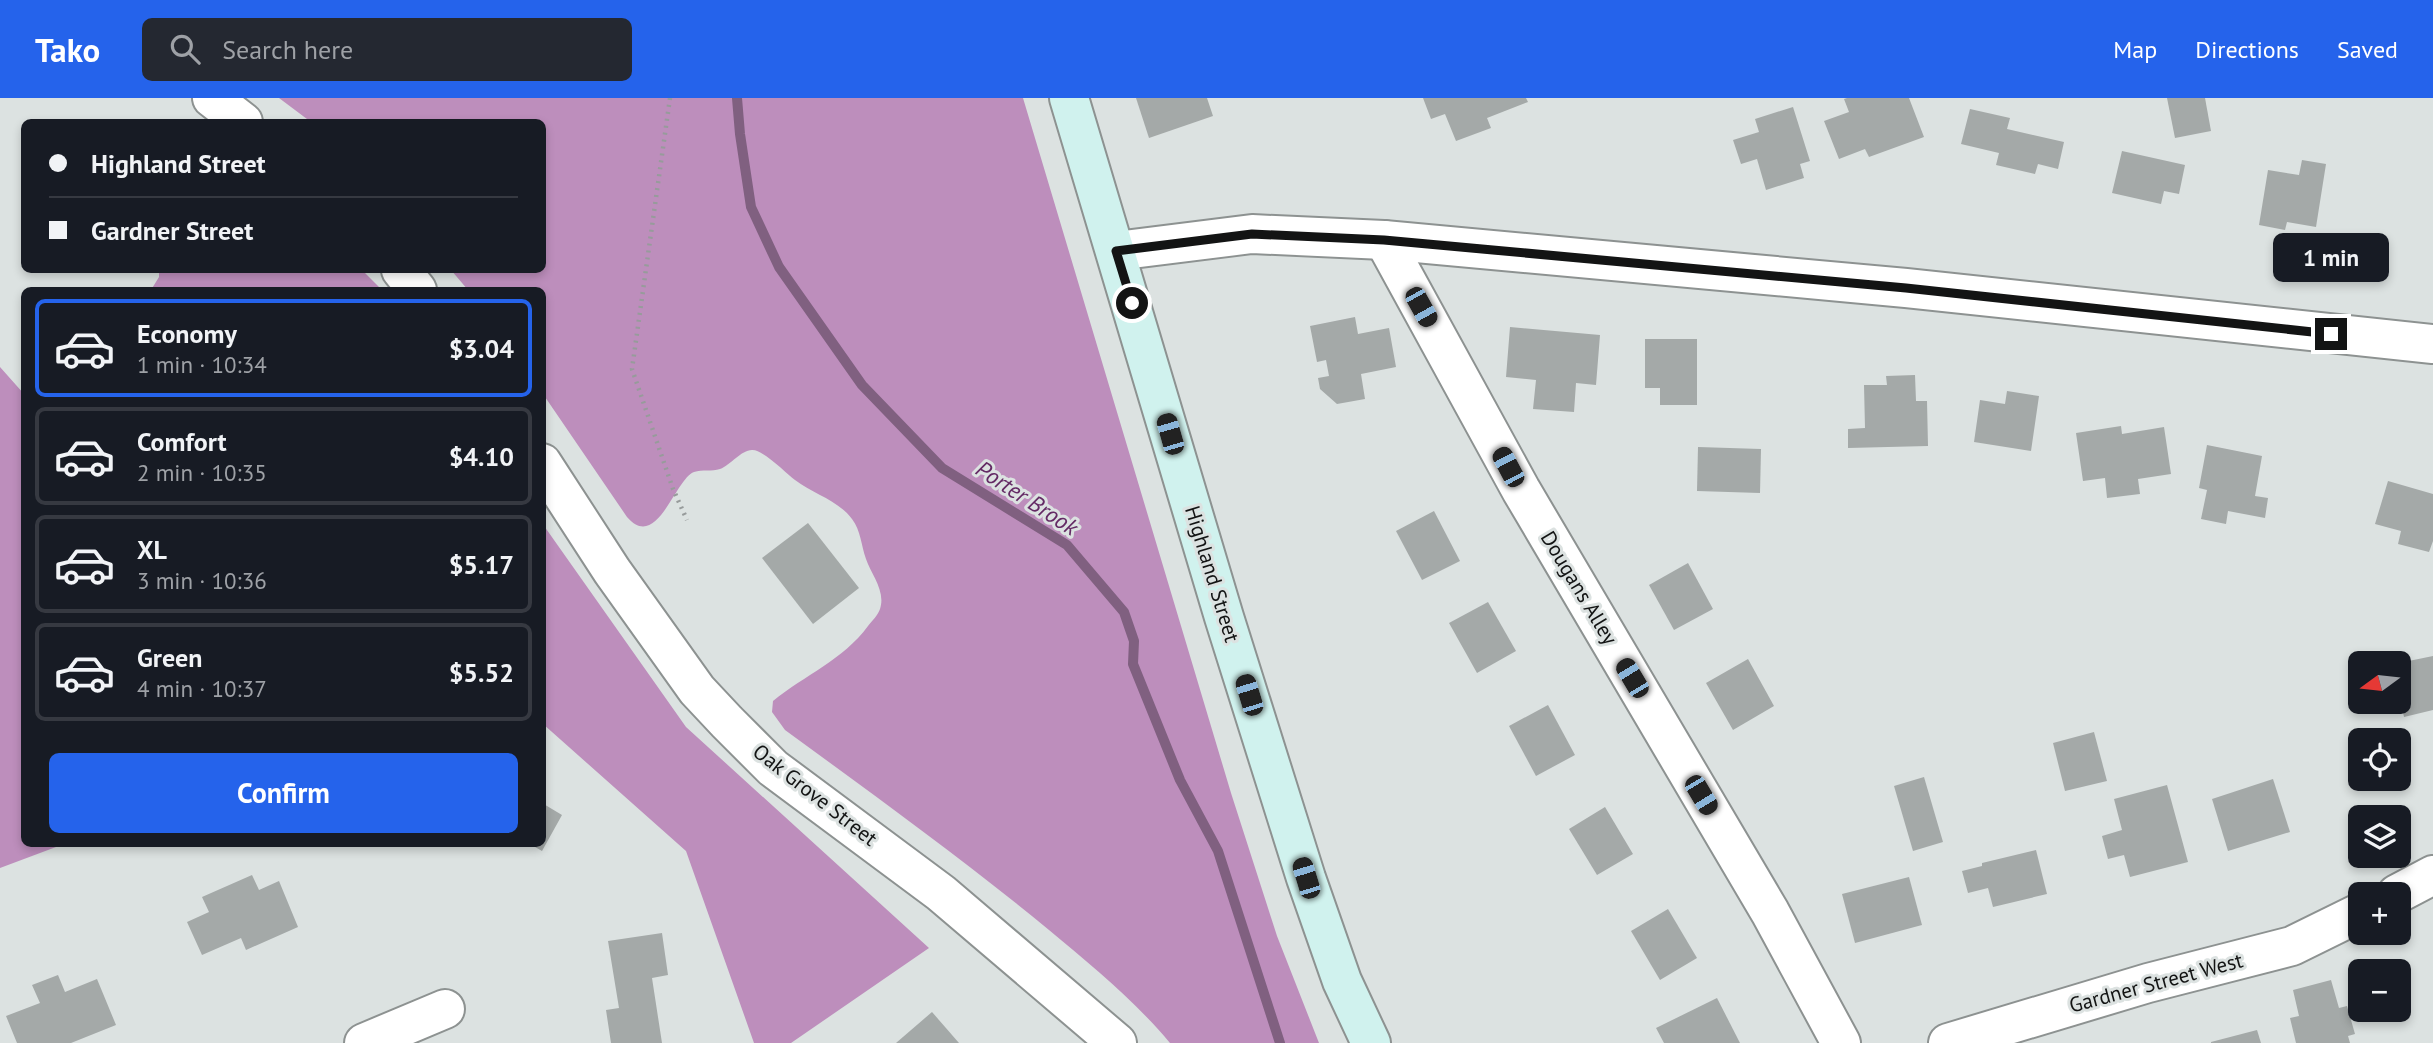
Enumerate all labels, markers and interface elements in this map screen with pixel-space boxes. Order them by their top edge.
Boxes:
search box [142,18,632,81]
text: Tako [35,28,100,71]
icon: search [166,30,204,68]
text: Search here [222,33,353,66]
text: Map [2113,34,2157,65]
text: Directions [2195,34,2299,65]
text: Saved [2337,34,2398,65]
text: Highland Street [91,147,266,180]
text: Gardner Street [91,214,253,247]
callout: 1 min [2273,232,2389,282]
text: 1 min [2303,243,2359,272]
car [1402,284,1441,330]
route start [1116,287,1148,319]
icon: car [53,317,116,380]
text: Economy [137,317,237,350]
route end [2315,318,2347,350]
text: $3.04 [449,332,514,365]
text: 1 min · 10:34 [137,350,267,379]
car [1155,411,1186,457]
icon: car [53,425,116,488]
text: Comfort [137,425,227,458]
text: $4.10 [449,440,514,473]
car [1489,444,1528,490]
water label: Porter Brook [971,454,1085,542]
text: 2 min · 10:35 [137,458,267,487]
street label: Highland Street [1179,502,1246,645]
street label: Dougans Alley [1535,526,1624,650]
icon: car [53,533,116,596]
text: XL [137,533,167,566]
text: $5.17 [449,548,514,581]
text: 3 min · 10:36 [137,566,267,595]
icon: car [53,641,116,704]
text: Green [137,641,202,674]
north arrow [2348,651,2412,714]
map controls [2348,651,2411,1022]
car [1613,655,1652,701]
text: $5.52 [449,656,514,689]
car [1233,672,1266,718]
text: 4 min · 10:37 [137,674,267,703]
button: locate [2348,728,2411,791]
street label: Oak Grove Street [748,738,883,852]
button: Confirm [49,753,518,833]
car [1682,772,1721,818]
button: layers [2348,805,2411,868]
car [1290,855,1323,901]
button: + [2348,882,2411,945]
street label: Gardner Street West [2066,946,2246,1019]
button: − [2348,959,2411,1022]

